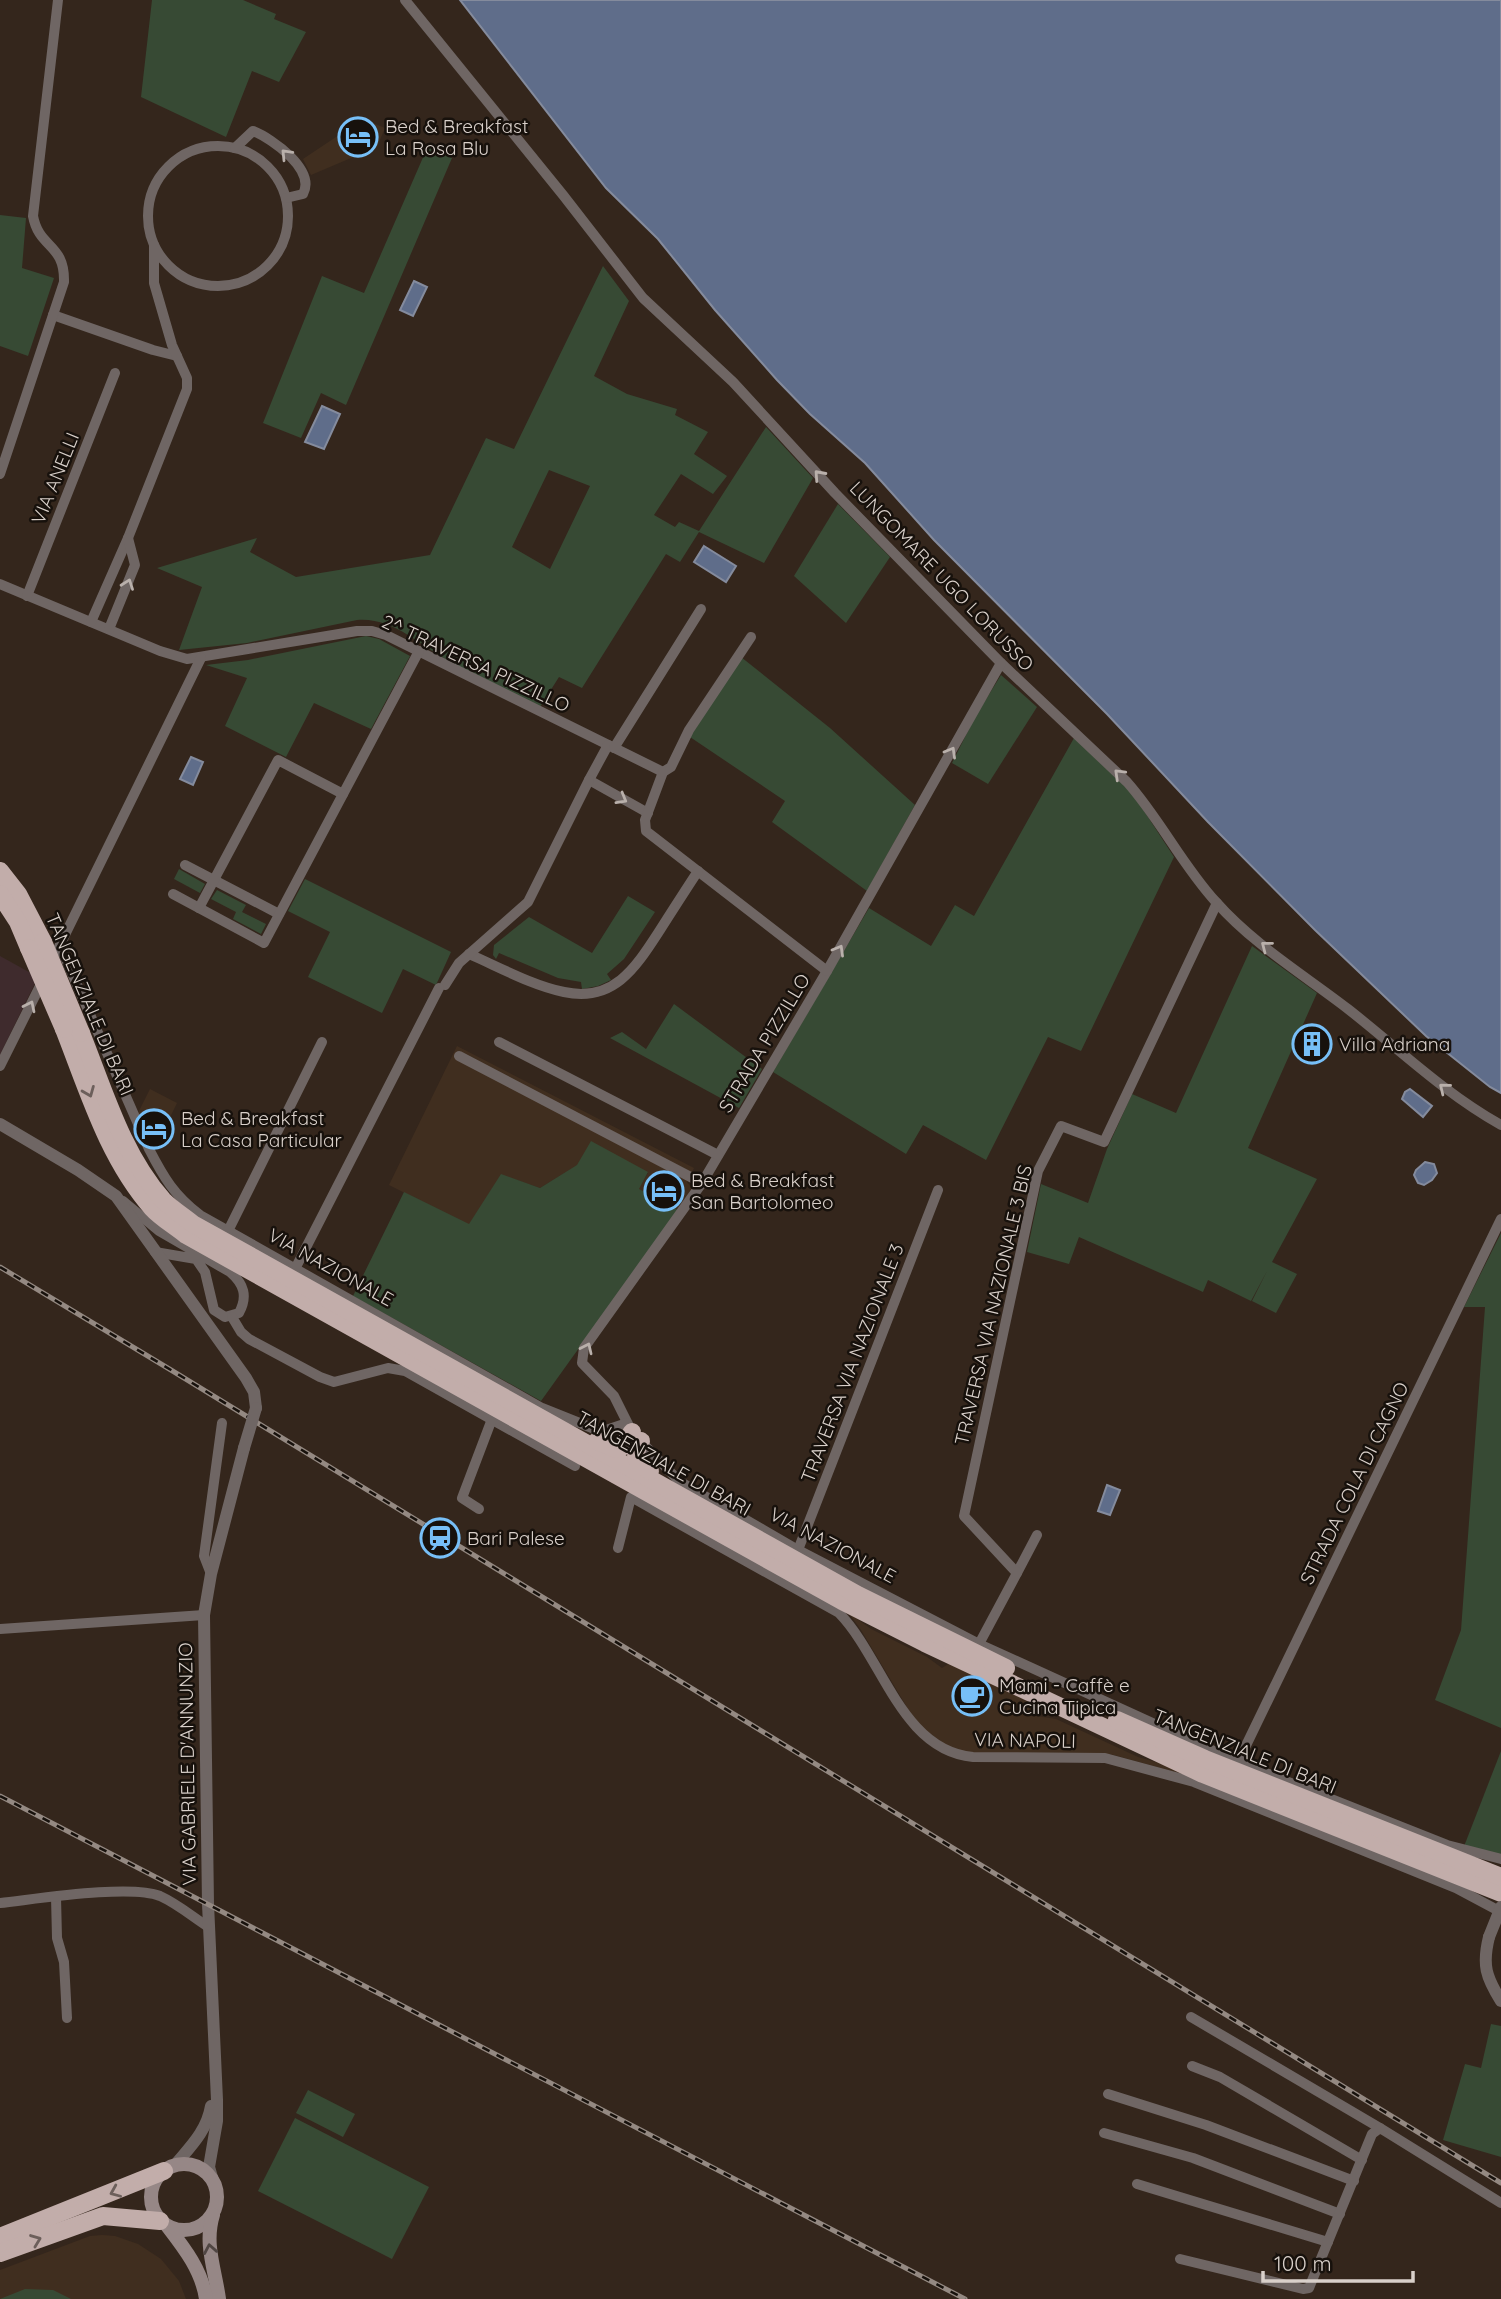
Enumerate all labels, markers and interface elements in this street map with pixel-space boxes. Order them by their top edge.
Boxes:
place label: Bed & Breakfast La Rosa Blu [385,114,528,160]
hotel icon: Bed & Breakfast La Rosa Blu [337,116,379,158]
one-way arrow [282,149,295,162]
street label: VIA ANELLI [26,429,84,527]
one-way arrow [815,470,828,483]
street label: LUNGOMARE UGO LORUSSO [845,476,1039,676]
one-way arrow [119,579,133,591]
street label: 2^ TRAVERSA PIZZILLO [378,609,574,717]
one-way arrow [943,746,956,759]
one-way arrow [1114,770,1127,783]
one-way arrow [615,790,628,803]
street label: TANGENZIALE DI BARI [41,909,139,1099]
one-way arrow [1261,942,1273,955]
one-way arrow [831,944,844,957]
street label: STRADA PIZZILLO [713,969,815,1117]
one-way arrow [21,1001,35,1013]
building icon: Villa Adriana [1291,1023,1333,1065]
place label: Villa Adriana [1339,1032,1450,1056]
one-way arrow [1439,1084,1452,1096]
one-way arrow [81,1086,95,1098]
place label: Bed & Breakfast La Casa Particular [181,1106,343,1152]
hotel icon: Bed & Breakfast La Casa Particular [133,1108,175,1150]
street label: TRAVERSA VIA NAZIONALE 3 BIS [949,1163,1037,1447]
place label: Bed & Breakfast San Bartolomeo [691,1168,834,1214]
hotel icon: Bed & Breakfast San Bartolomeo [643,1170,685,1212]
street label: VIA NAZIONALE [264,1223,398,1311]
street label: TRAVERSA VIA NAZIONALE 3 [795,1240,909,1486]
one-way arrow [579,1343,593,1355]
street label: STRADA COLA DI CAGNO [1294,1378,1414,1588]
street label: TANGENZIALE DI BARI [573,1405,755,1521]
street label: VIA NAZIONALE [766,1502,900,1588]
station icon: Bari Palese [419,1517,461,1559]
place label: Bari Palese [467,1526,565,1550]
street label: VIA GABRIELE D'ANNUNZIO [173,1642,201,1886]
place label: Mami - Caffè e Cucina Tipica [999,1673,1130,1719]
cafe icon: Mami - Caffè e Cucina Tipica [951,1675,993,1717]
street label: TANGENZIALE DI BARI [1150,1703,1340,1799]
street label: VIA NAPOLI [974,1727,1076,1753]
one-way arrow [110,2183,122,2197]
one-way arrow [29,2234,41,2248]
scale bar [1263,2240,1414,2284]
one-way arrow [203,2243,218,2255]
text: 100 m [1274,2250,1332,2276]

